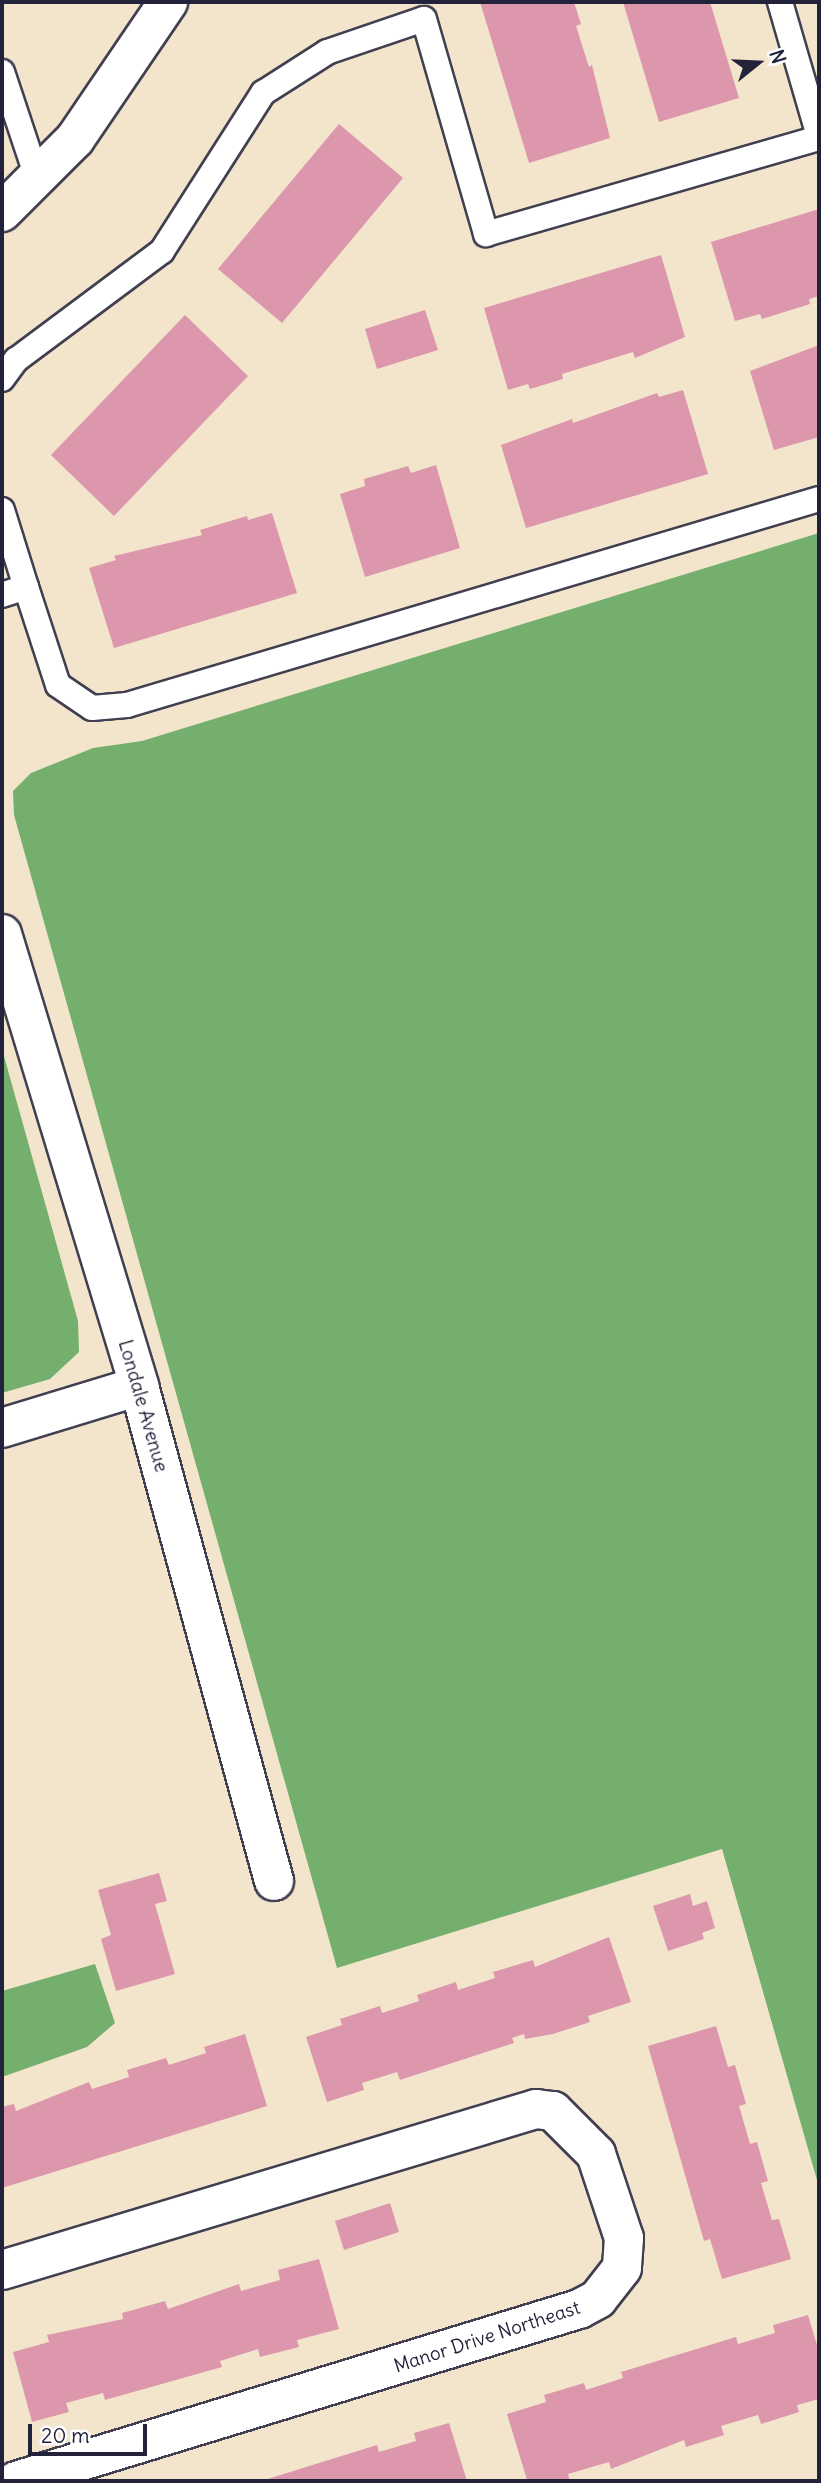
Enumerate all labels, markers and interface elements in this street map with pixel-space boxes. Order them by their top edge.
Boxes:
north arrow [723,28,793,98]
text: N [765,47,791,66]
street label: Londale Avenue [113,1337,173,1475]
street label: Manor Drive Northeast [391,2296,583,2378]
scale bar [32,2410,150,2454]
text: 20 m [41,2422,90,2449]

